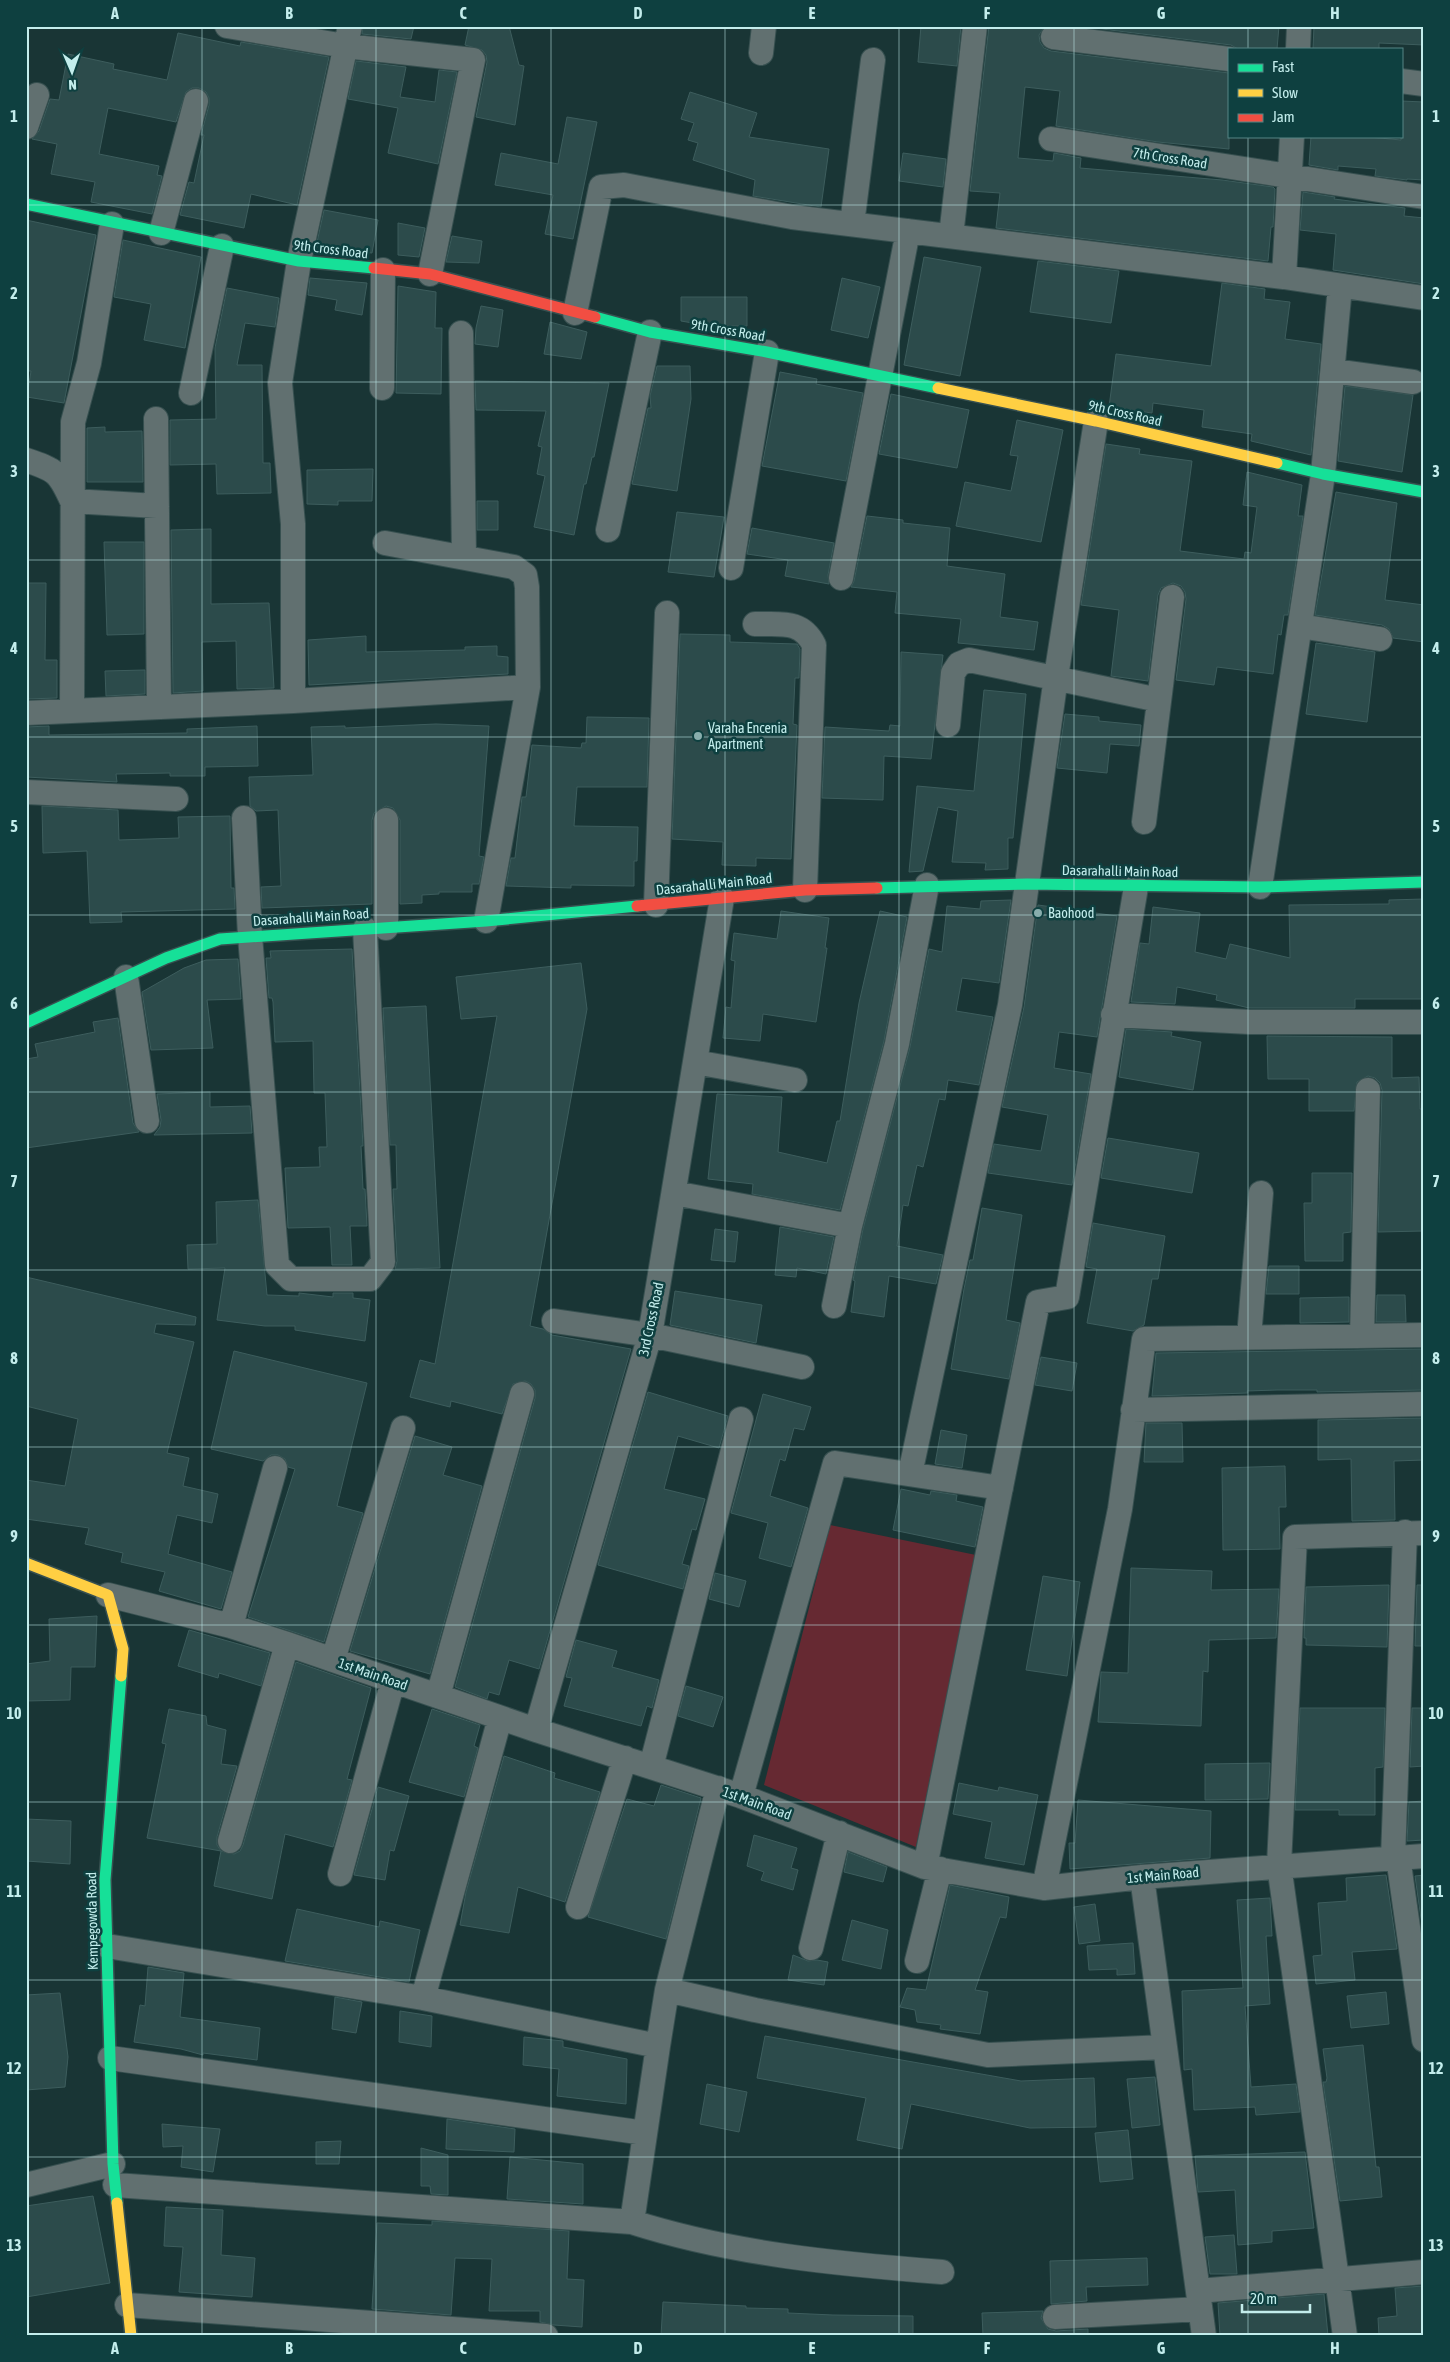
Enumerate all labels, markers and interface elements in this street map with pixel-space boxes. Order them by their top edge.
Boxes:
text: A [110,4,119,22]
text: B [285,4,293,22]
text: C [459,4,467,22]
text: D [634,4,643,22]
text: E [809,4,816,22]
text: F [984,4,991,22]
text: G [1157,4,1166,22]
text: H [1330,4,1340,22]
north arrow [48,48,98,98]
legend [1228,48,1402,138]
text: Fast [1272,58,1294,75]
text: N [68,77,77,93]
text: Slow [1272,84,1298,101]
text: 1 [10,107,18,125]
text: 1 [1432,107,1440,125]
text: Jam [1272,108,1295,125]
street label: 7th Cross Road [1132,144,1208,172]
street label: 9th Cross Road [293,236,369,262]
text: 2 [10,284,18,302]
text: 2 [1432,284,1440,302]
street label: 9th Cross Road [690,316,766,344]
street label: 9th Cross Road [1087,397,1163,429]
text: 3 [10,462,18,480]
text: 3 [1432,462,1440,480]
text: 4 [9,639,18,657]
text: 4 [1431,639,1440,657]
place label: Varaha Encenia Apartment [708,720,787,752]
marker: Varaha Encenia Apartment [692,730,704,742]
text: 5 [10,817,18,835]
text: 5 [1432,817,1440,835]
street label: Dasarahalli Main Road [1062,862,1178,880]
street label: Dasarahalli Main Road [655,870,773,898]
street label: Dasarahalli Main Road [252,905,370,929]
place label: Baohood [1048,905,1094,921]
marker: Baohood [1032,907,1044,919]
text: 6 [10,994,18,1012]
text: 6 [1432,994,1440,1012]
text: 7 [10,1172,18,1190]
text: 7 [1432,1172,1440,1190]
street label: 3rd Cross Road [635,1281,667,1357]
text: 8 [10,1349,18,1367]
text: 8 [1432,1349,1440,1367]
text: 9 [10,1527,18,1545]
text: 9 [1432,1527,1440,1545]
street label: 1st Main Road [336,1655,410,1693]
text: 10 [6,1704,22,1722]
text: 10 [1428,1704,1444,1722]
street label: 1st Main Road [720,1783,794,1823]
street label: 1st Main Road [1126,1864,1200,1886]
street label: Kempegowda Road [83,1872,101,1970]
text: 11 [6,1882,22,1900]
text: 11 [1428,1882,1444,1900]
text: 12 [6,2059,22,2077]
text: 12 [1428,2059,1444,2077]
text: 13 [6,2236,22,2254]
text: 13 [1428,2236,1444,2254]
scale bar [1242,2282,1310,2314]
text: 20 m [1250,2290,1277,2307]
text: A [110,2339,119,2357]
text: B [285,2339,293,2357]
text: C [459,2339,467,2357]
text: D [634,2339,643,2357]
text: E [809,2339,816,2357]
text: F [984,2339,991,2357]
text: G [1157,2339,1166,2357]
text: H [1330,2339,1340,2357]

